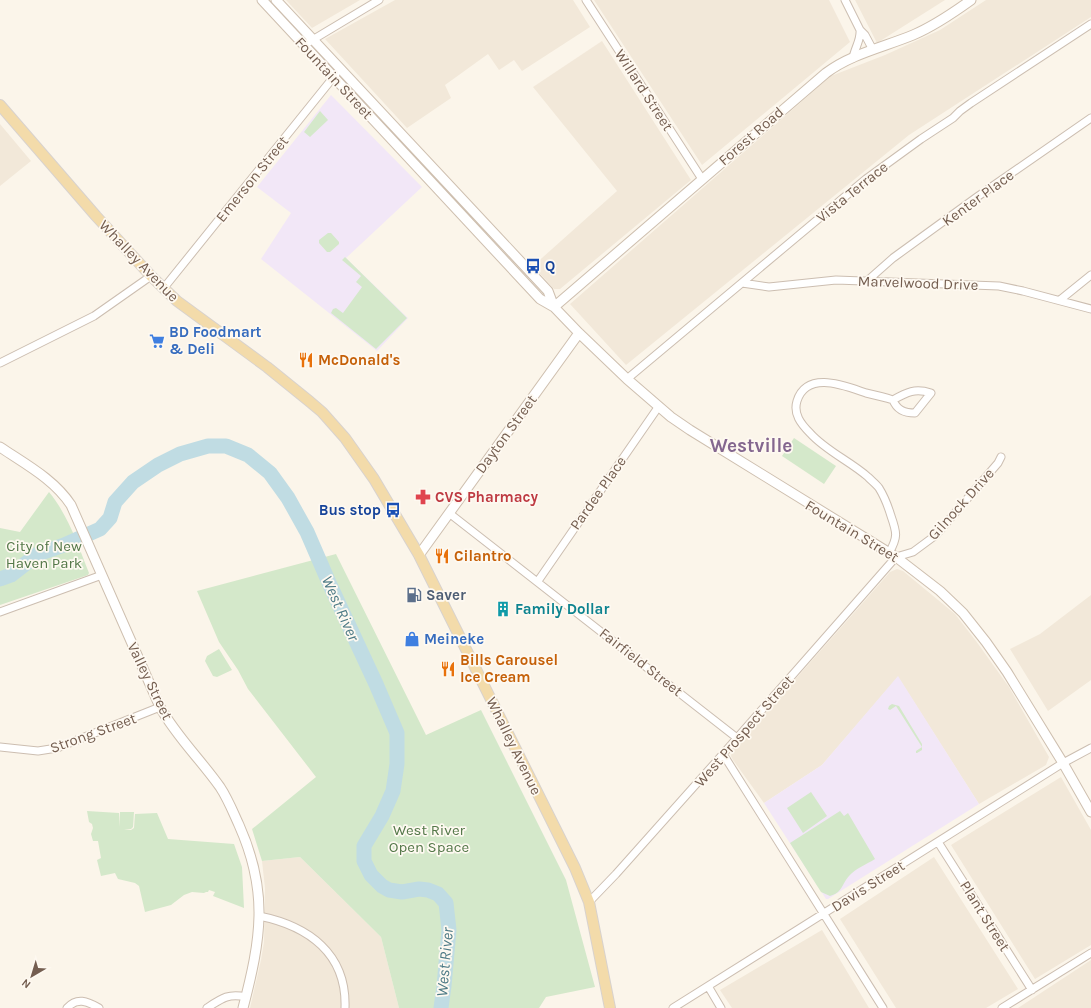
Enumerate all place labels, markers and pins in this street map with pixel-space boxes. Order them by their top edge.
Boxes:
bus stop icon: Q [524,257,542,275]
place label: Q [545,257,555,275]
place label: BD Foodmart & Deli [169,323,262,358]
supermarket icon: BD Foodmart & Deli [148,332,166,350]
restaurant icon: McDonald's [297,351,315,369]
place label: McDonald's [318,351,400,369]
pharmacy icon: CVS Pharmacy [414,488,432,506]
place label: CVS Pharmacy [435,488,539,506]
place label: Bus stop [319,501,381,519]
bus stop icon: Bus stop [384,501,402,519]
restaurant icon: Cilantro [433,547,451,565]
place label: Cilantro [454,547,511,565]
fuel station icon: Saver [405,586,423,604]
place label: Saver [426,586,466,604]
building icon: Family Dollar [494,600,512,618]
place label: Family Dollar [515,600,609,618]
shop icon: Meineke [403,630,421,648]
place label: Meineke [424,630,484,648]
place label: Bills Carousel Ice Cream [460,651,558,686]
restaurant icon: Bills Carousel Ice Cream [439,660,457,678]

